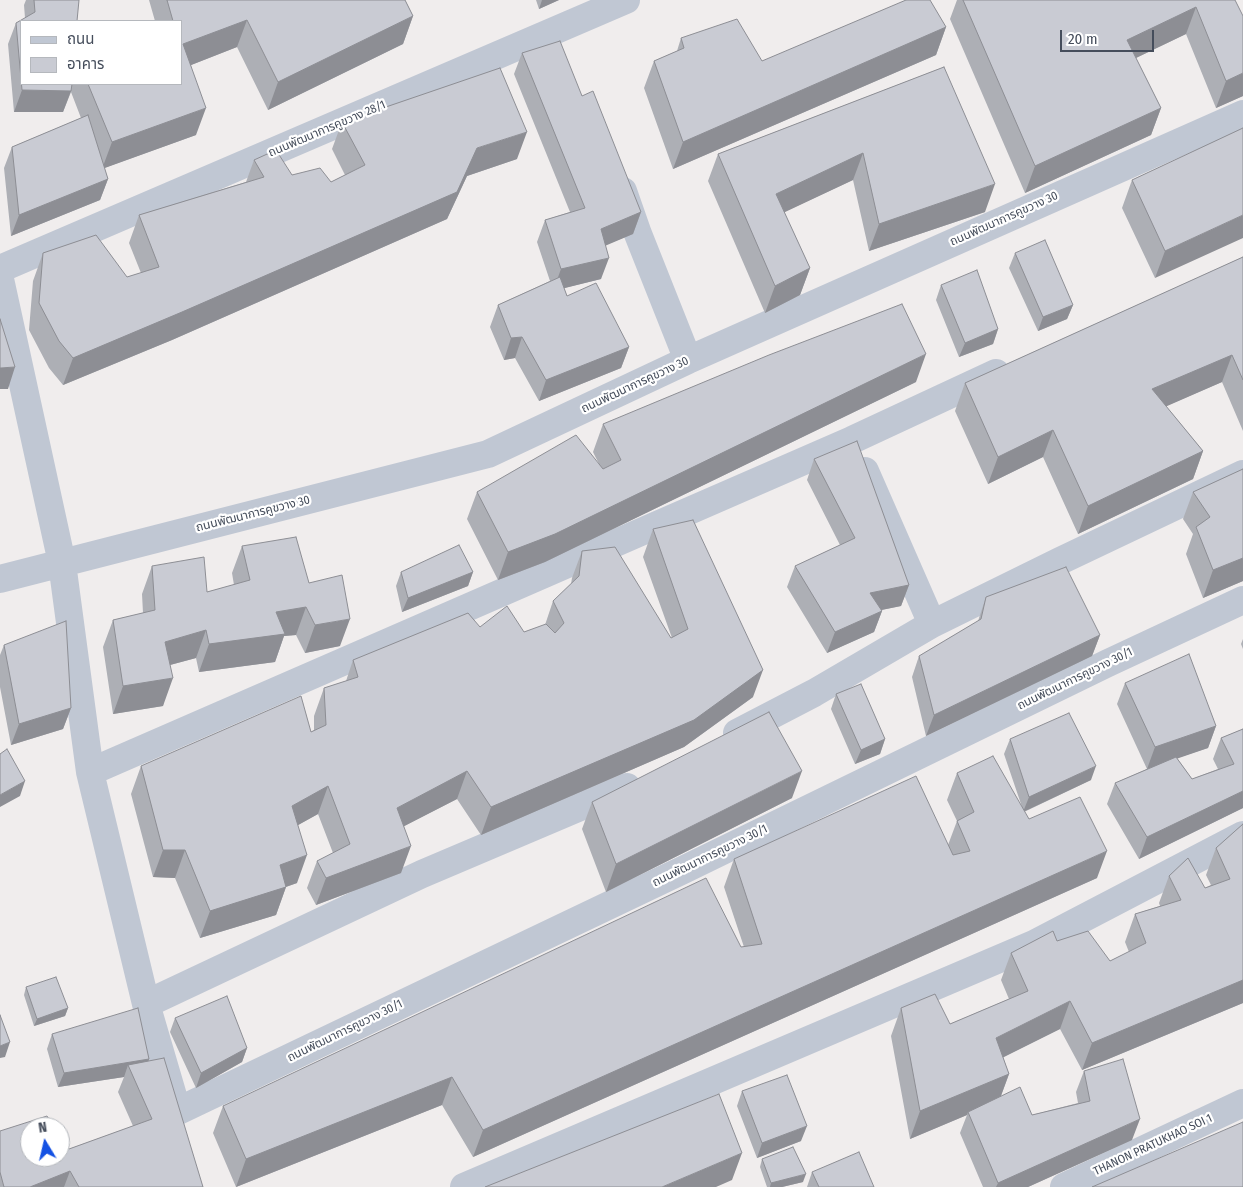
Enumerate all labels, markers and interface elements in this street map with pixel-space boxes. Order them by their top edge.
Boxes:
legend [20,20,182,85]
scale bar [1063,20,1157,52]
text: ถนน [67,30,94,48]
text: 20 m [1068,30,1098,48]
text: อาคาร [67,55,104,73]
street label: ถนนพัฒนาการคูขวาง 28/1 [266,98,388,160]
street label: ถนนพัฒนาการคูขวาง 30 [948,189,1060,249]
street label: ถนนพัฒนาการคูขวาง 30 [579,354,691,416]
street label: ถนนพัฒนาการคูขวาง 30 [195,493,311,535]
street label: ถนนพัฒนาการคูขวาง 30/1 [1015,645,1135,713]
street label: ถนนพัฒนาการคูขวาง 30/1 [650,822,770,890]
street label: ถนนพัฒนาการคูขวาง 30/1 [285,997,405,1065]
street label: THANON PRATUKHAO SOI 1 [1091,1111,1215,1179]
north arrow [20,1117,70,1167]
text: N [37,1119,48,1137]

